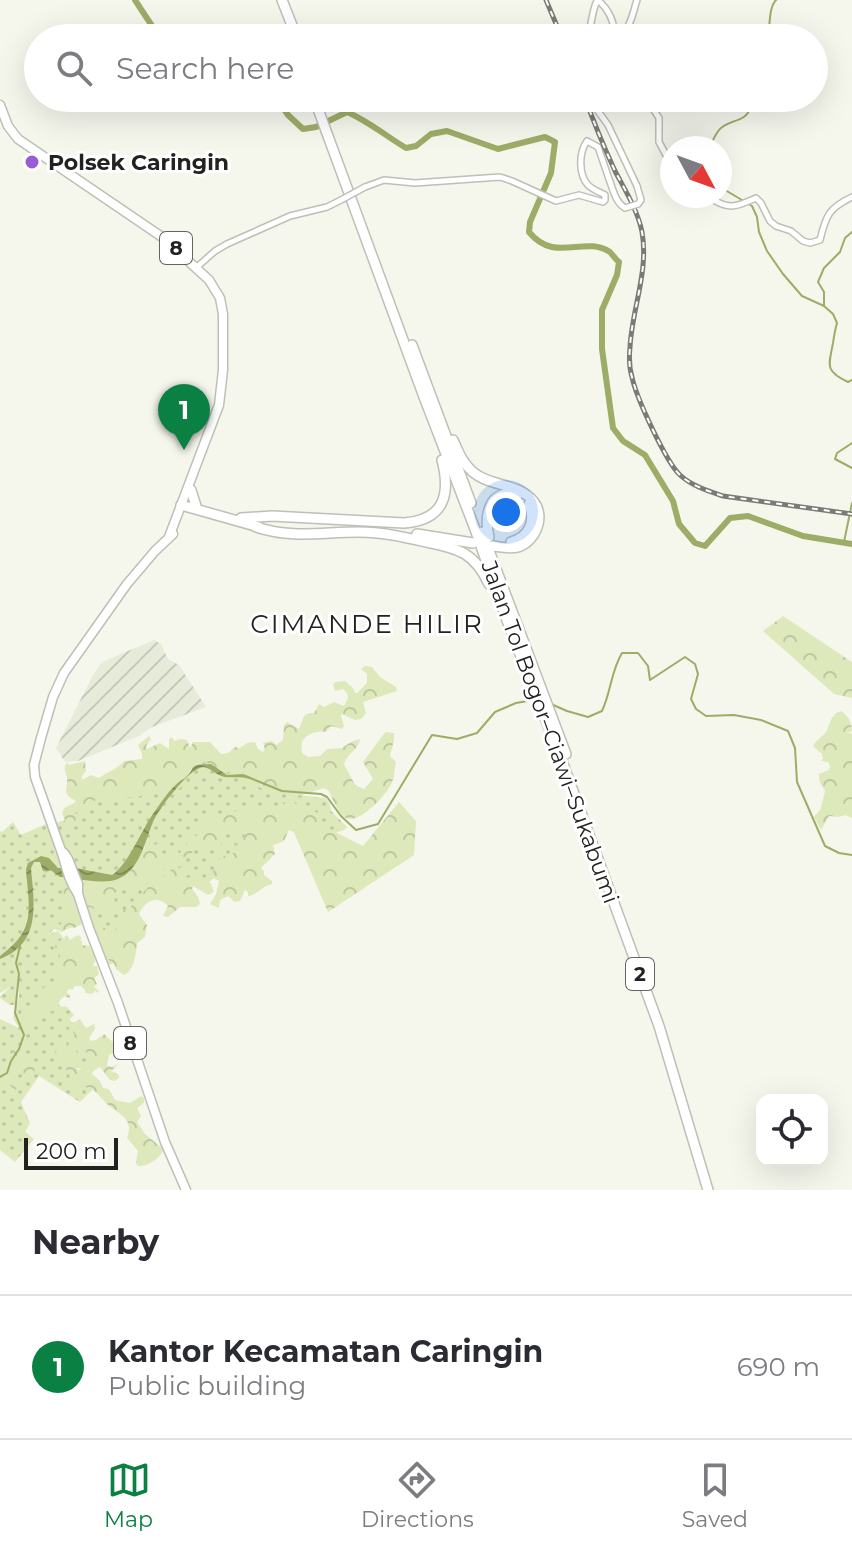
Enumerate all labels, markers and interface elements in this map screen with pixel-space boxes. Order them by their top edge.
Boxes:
search box [24,24,828,112]
icon: search [52,46,96,90]
text: Search here [116,50,294,87]
north arrow [660,136,732,208]
place label: Polsek Caringin [48,149,229,176]
marker: Polsek Caringin [23,153,41,171]
road number: 8 [160,232,192,264]
pin: 1 [158,384,210,450]
your location [486,492,526,532]
street label: Jalan Tol Bogor–Ciawi–Sukabumi [475,556,625,907]
district label: CIMANDE HILIR [250,608,484,640]
road number: 2 [626,958,654,990]
road number: 8 [114,1027,146,1059]
map controls [756,1094,828,1166]
button: locate [756,1094,828,1166]
scale bar [24,1134,118,1170]
text: 200 m [36,1138,107,1165]
text: Nearby [32,1221,159,1263]
text: Kantor Kecamatan Caringin [108,1333,543,1370]
text: 1 [53,1351,63,1383]
text: 690 m [737,1351,820,1383]
text: Public building [108,1370,306,1402]
tab: Map [104,1458,153,1533]
tab: Directions [361,1458,474,1533]
tab: Saved [682,1458,748,1533]

